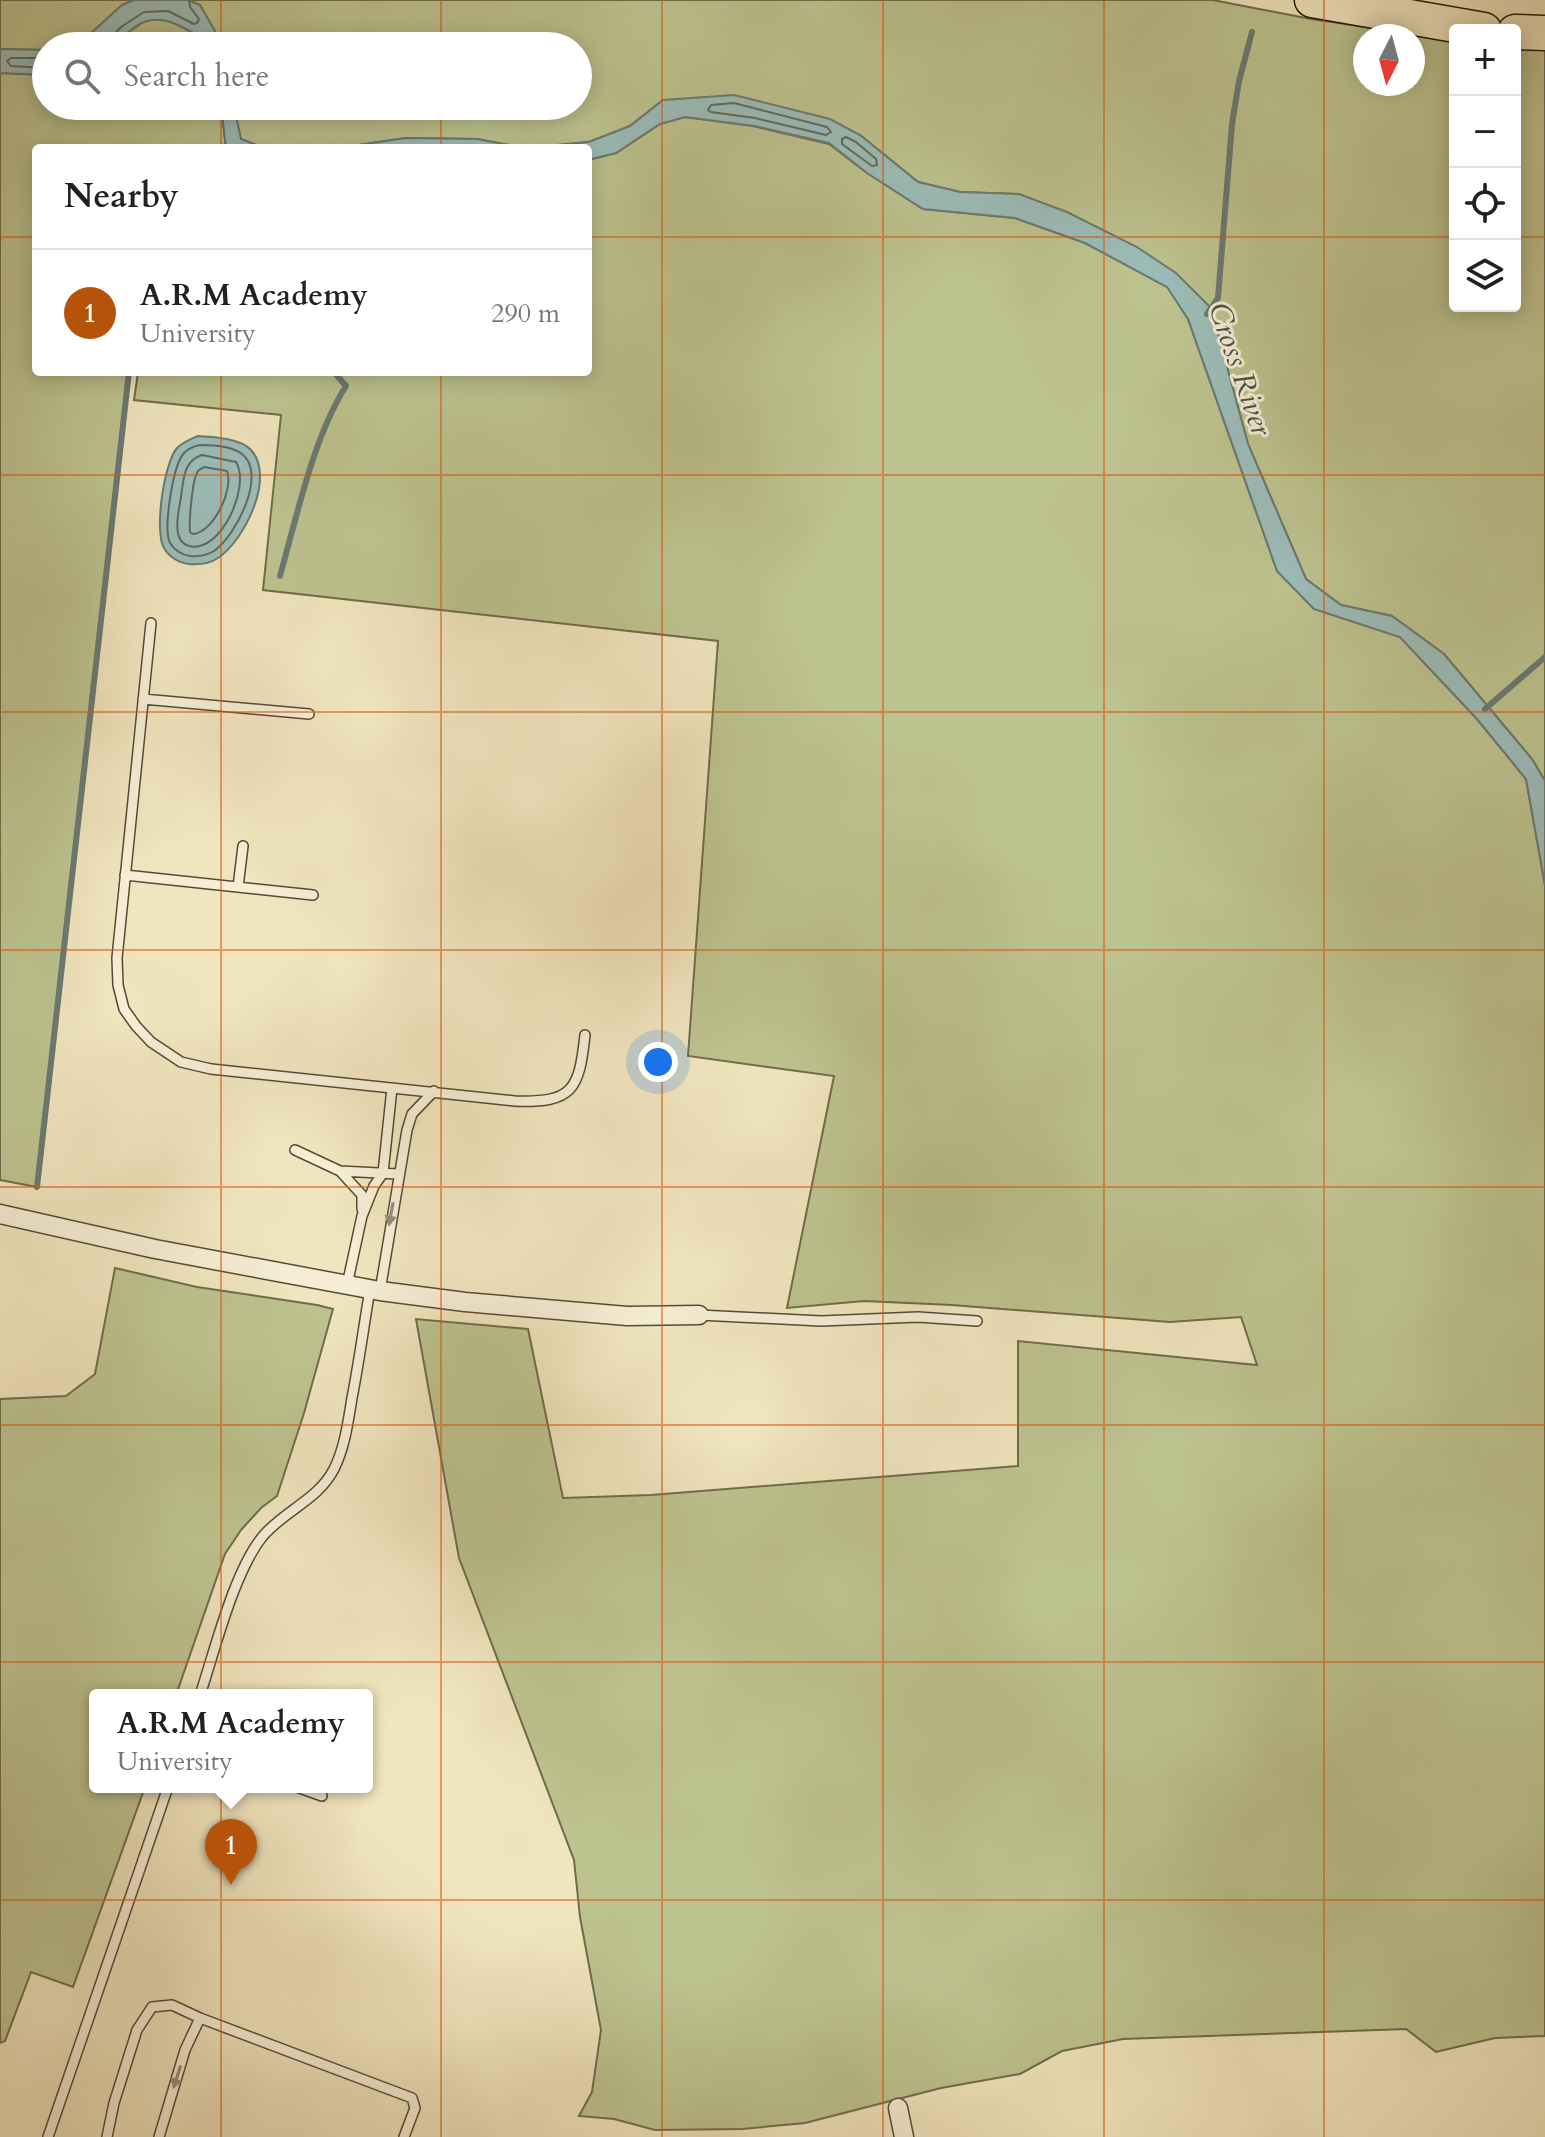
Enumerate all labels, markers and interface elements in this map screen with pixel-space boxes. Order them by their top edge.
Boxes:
north arrow [1353,24,1425,96]
map controls [1449,24,1521,312]
button: + [1449,24,1521,96]
search box [32,32,592,120]
icon: search [60,54,104,98]
text: Search here [124,56,269,97]
button: − [1449,96,1521,168]
button: locate [1449,168,1521,240]
text: Nearby [64,173,179,219]
button: layers [1449,240,1521,312]
text: A.R.M Academy [140,275,368,316]
text: 1 [83,296,97,331]
text: 290 m [491,296,560,331]
water label: Cross River [1198,297,1282,442]
text: University [140,316,256,351]
your location [638,1042,678,1082]
one-way arrow [385,1202,397,1227]
popup [89,1689,373,1793]
text: A.R.M Academy [117,1703,345,1744]
text: University [117,1744,233,1779]
pin: 1 [205,1819,257,1885]
one-way arrow [170,2065,182,2089]

